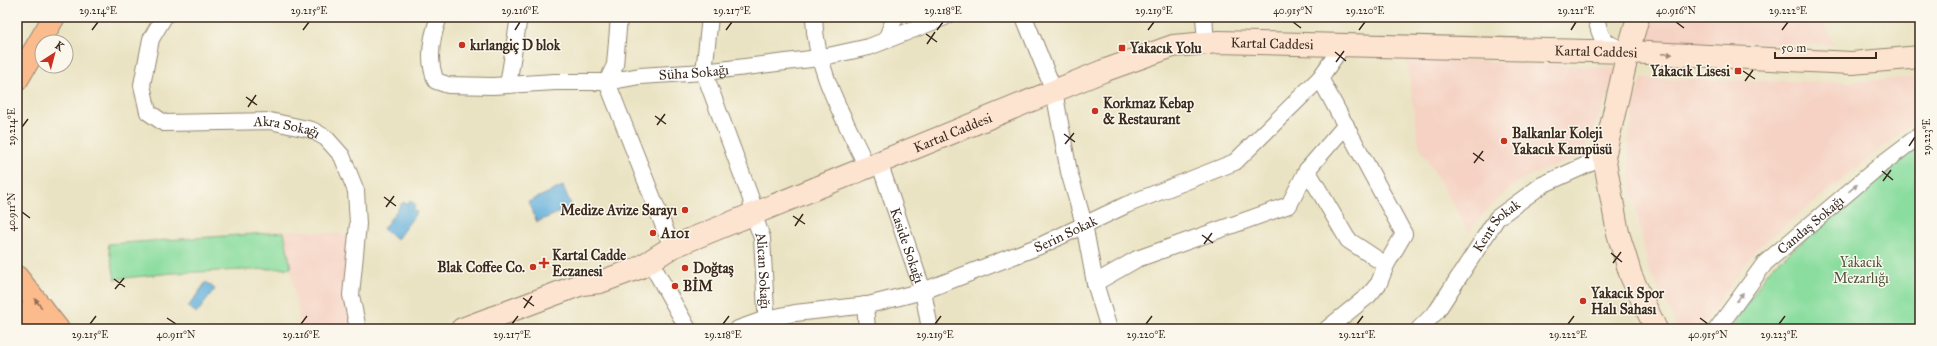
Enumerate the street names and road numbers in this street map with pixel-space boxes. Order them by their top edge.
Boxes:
street label: Kartal Caddesi [1230,34,1314,53]
street label: Kartal Caddesi [1554,42,1638,61]
street label: Süha Sokağı [658,61,730,84]
street label: Kartal Caddesi [911,109,995,156]
street label: Akra Sokağı [252,113,324,142]
street label: Candaş Sokağı [1774,192,1848,258]
street label: Kent Sokak [1469,196,1524,255]
street label: Kaside Sokağı [886,205,928,286]
street label: Serin Sokak [1032,212,1100,256]
street label: Alican Sokağı [751,229,774,310]

